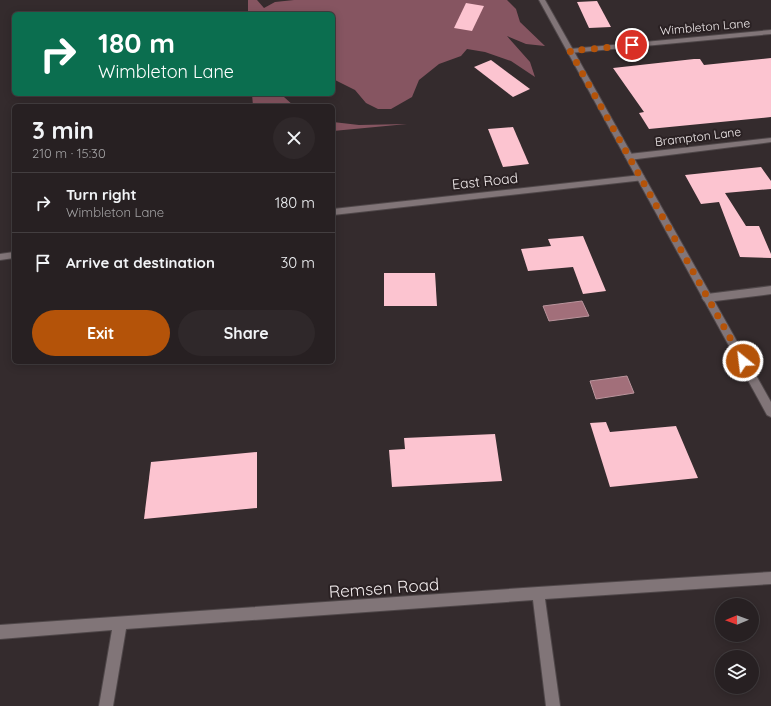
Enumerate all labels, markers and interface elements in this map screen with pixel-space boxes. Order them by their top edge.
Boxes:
street label: Wimbleton Lane [659,15,751,38]
text: 180 m [98,25,175,60]
icon: right [32,28,84,80]
pin [615,28,649,62]
icon: arrive [621,34,643,56]
text: Wimbleton Lane [98,60,234,83]
text: 3 min [32,115,94,145]
button: close [273,117,315,159]
street label: Brampton Lane [654,124,742,149]
text: 210 m · 15:30 [32,145,106,161]
street label: East Road [451,169,519,193]
text: Turn right [66,185,137,204]
icon: right [32,192,54,214]
text: 180 m [275,193,315,212]
text: Wimbleton Lane [66,204,164,220]
icon: arrive [32,252,54,274]
text: Arrive at destination [66,253,215,272]
text: 30 m [280,253,315,272]
button: Exit [32,310,170,356]
button: Share [178,310,315,356]
position arrow [722,340,764,382]
street label: Remsen Road [328,573,440,602]
north arrow [715,598,759,642]
map controls [715,598,759,694]
button: layers [715,650,759,694]

